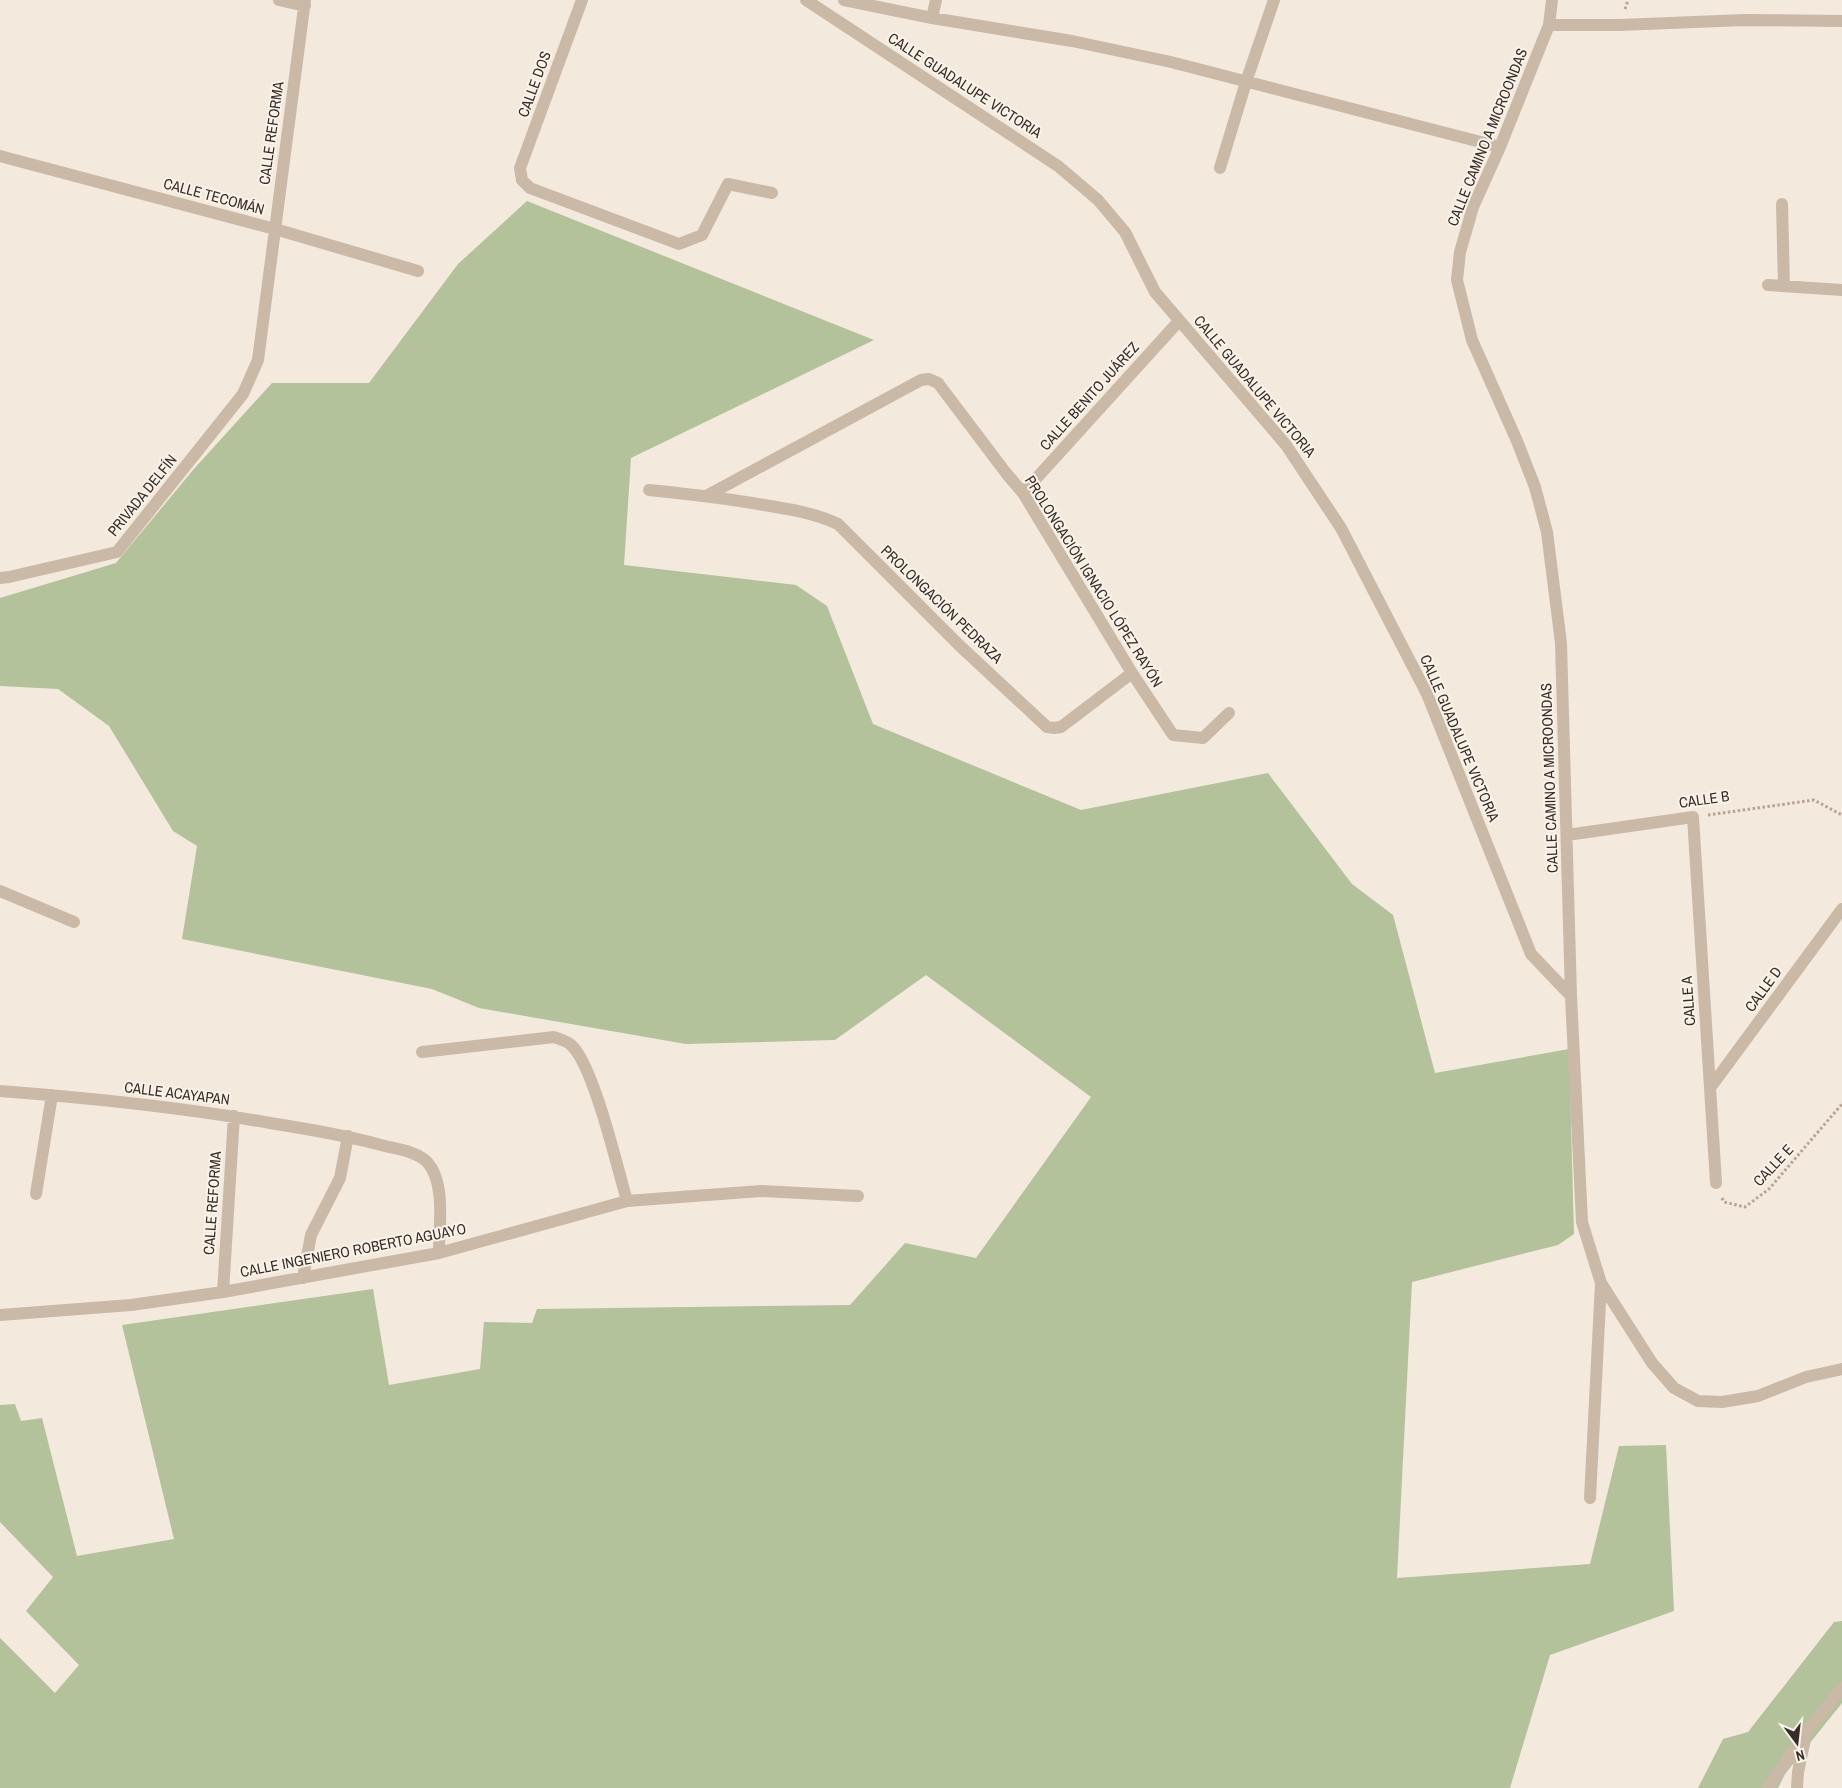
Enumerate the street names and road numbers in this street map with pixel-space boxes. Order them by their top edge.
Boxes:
street label: CALLE GUADALUPE VICTORIA [884,27,1047,143]
street label: CALLE CAMINO A MICROONDAS [1442,45,1532,229]
street label: CALLE DOS [512,48,556,120]
street label: CALLE REFORMA [253,79,289,186]
street label: CALLE TECOMÁN [161,172,267,220]
street label: CALLE GUADALUPE VICTORIA [1189,310,1321,462]
street label: CALLE BENITO JUÁREZ [1035,337,1144,455]
street label: PRIVADA DELFÍN [103,450,181,540]
street label: PROLONGACIÓN IGNACIO LÓPEZ RAYÓN [1020,471,1168,691]
street label: PROLONGACIÓN PEDRAZA [876,540,1008,668]
street label: CALLE GUADALUPE VICTORIA [1415,651,1505,825]
street label: CALLE CAMINO A MICROONDAS [1535,683,1563,873]
street label: CALLE B [1677,785,1731,813]
street label: CALLE D [1739,962,1787,1016]
street label: CALLE A [1676,975,1700,1027]
street label: CALLE ACAYAPAN [123,1076,231,1110]
street label: CALLE E [1748,1139,1798,1191]
street label: CALLE REFORMA [198,1150,226,1256]
street label: CALLE INGENIERO ROBERTO AGUAYO [238,1218,468,1282]

